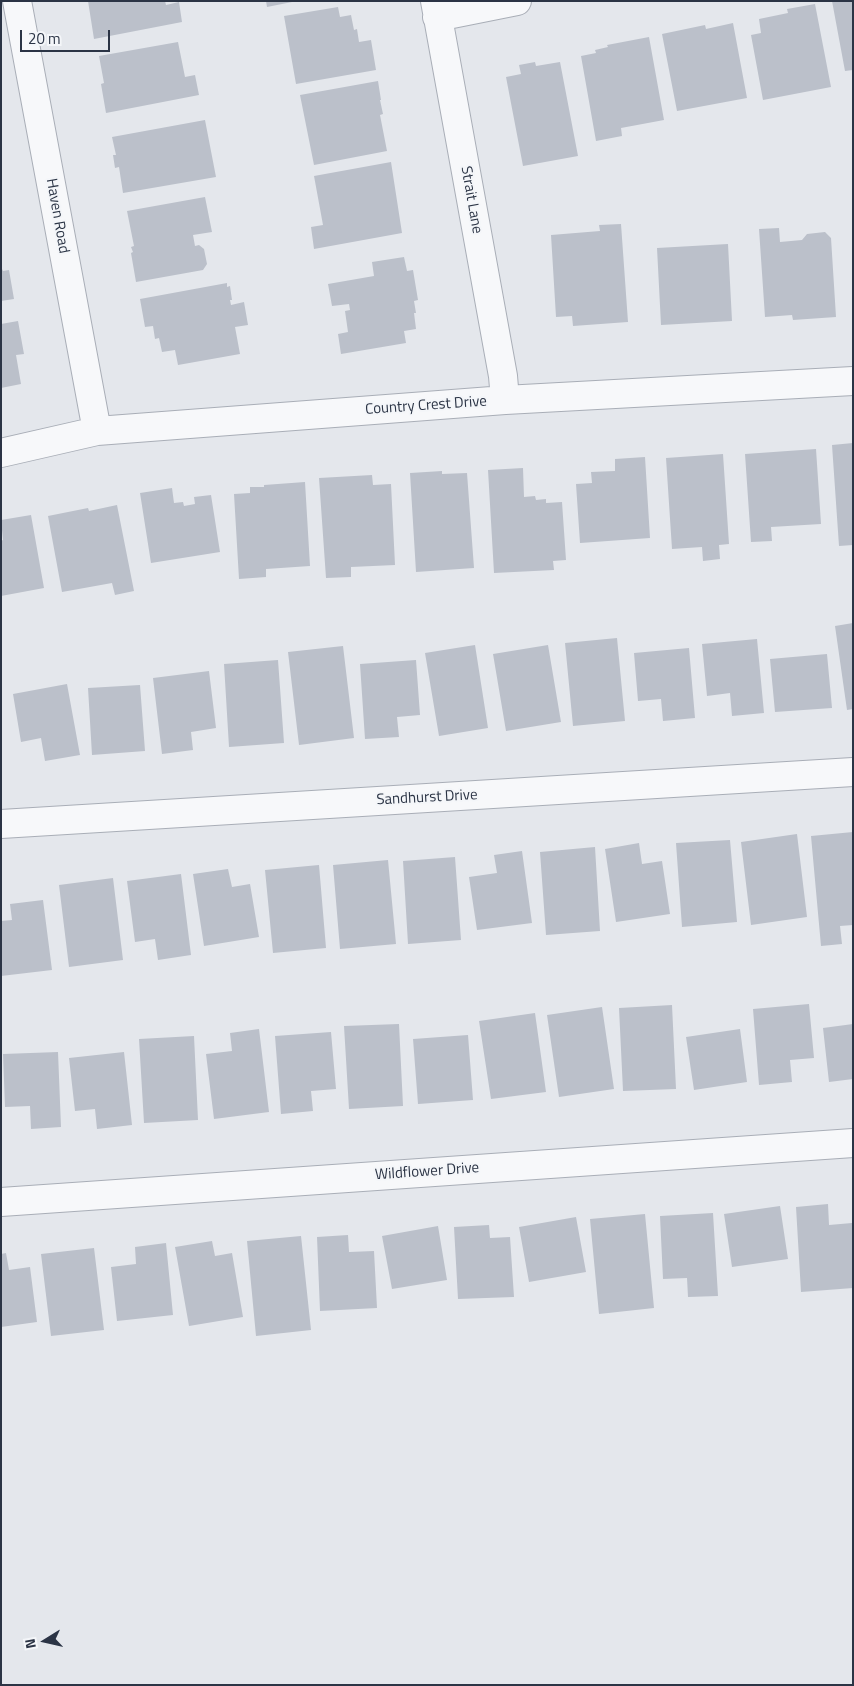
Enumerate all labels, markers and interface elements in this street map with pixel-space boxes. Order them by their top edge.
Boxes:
scale bar [22,20,112,52]
text: 20 m [28,27,61,50]
street label: Strait Lane [456,165,486,235]
street label: Haven Road [42,177,72,255]
street label: Country Crest Drive [365,393,487,419]
street label: Sandhurst Drive [376,786,478,810]
street label: Wildflower Drive [374,1159,480,1185]
north arrow [20,1616,70,1666]
text: N [19,1637,41,1650]

